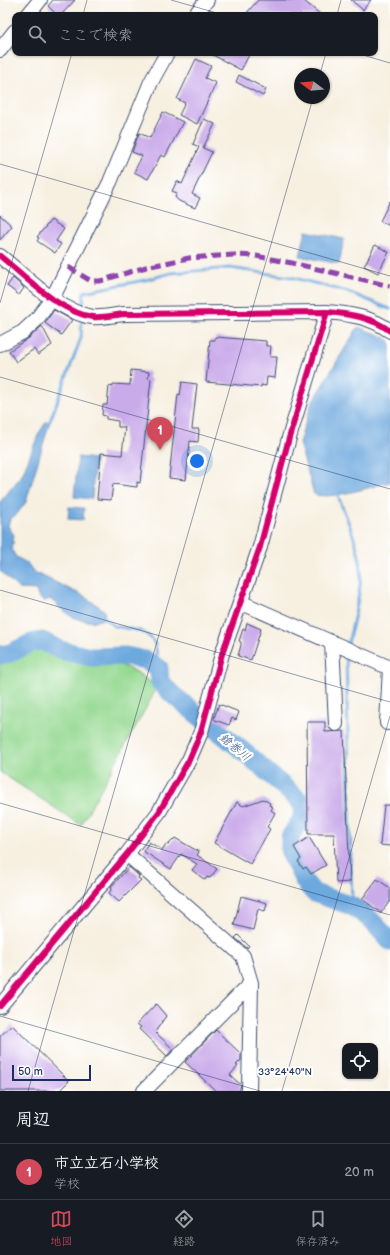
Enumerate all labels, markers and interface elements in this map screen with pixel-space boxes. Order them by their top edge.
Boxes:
search box [12,12,378,56]
icon: search [26,23,48,45]
text: ここで検索 [58,26,133,45]
north arrow [294,68,330,104]
pin: 1 [147,417,173,450]
your location [187,451,207,471]
water label: 鎗巻川 [216,730,253,765]
map controls [342,1043,378,1079]
button: locate [342,1043,378,1079]
scale bar [12,1063,91,1082]
text: 50 m [18,1065,43,1078]
text: 33°24'40"N [258,1066,312,1078]
text: 周辺 [16,1110,50,1130]
text: 市立立石小学校 [54,1154,159,1173]
text: 1 [26,1164,32,1180]
text: 20 m [344,1164,374,1180]
text: 学校 [54,1176,80,1192]
tab: 地図 [50,1208,72,1248]
tab: 経路 [173,1208,195,1248]
tab: 保存済み [296,1208,340,1248]

